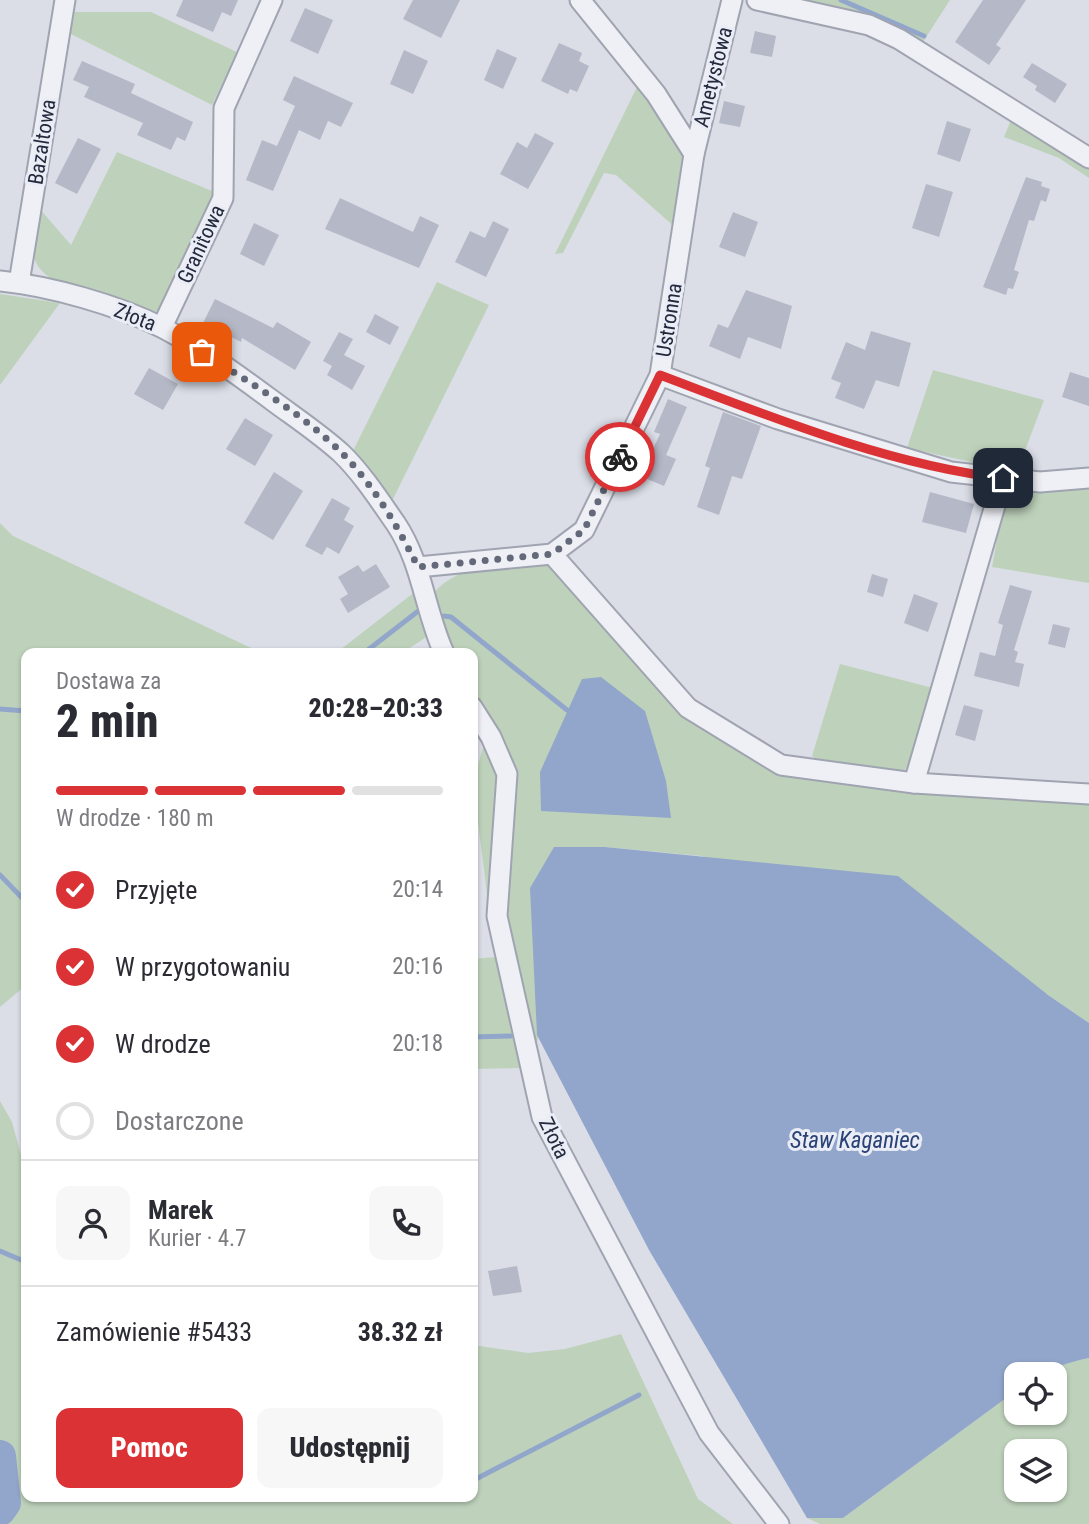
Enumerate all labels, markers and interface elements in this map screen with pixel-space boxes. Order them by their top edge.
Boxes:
street label: Ametystowa [689,24,737,130]
street label: Bazaltowa [23,98,61,186]
street label: Granitowa [172,201,230,287]
street label: Ustronna [651,281,687,359]
street label: Złota [111,298,159,336]
pin [172,322,232,382]
icon: bag [183,333,221,371]
courier [585,422,655,492]
icon: bike [601,438,639,476]
pin [973,448,1033,508]
icon: home [984,459,1022,497]
text: Dostawa za [56,668,161,695]
text: 20:28–20:33 [309,693,443,723]
text: 2 min [56,694,159,748]
text: W drodze · 180 m [56,805,213,832]
icon: check [56,871,94,909]
text: Przyjęte [115,875,197,905]
text: 20:14 [392,876,443,903]
icon: check [56,948,94,986]
text: W przygotowaniu [115,952,290,982]
text: 20:16 [392,953,443,980]
icon: check [56,1025,94,1063]
text: W drodze [115,1029,211,1059]
text: 20:18 [392,1030,443,1057]
text: Dostarczone [115,1106,244,1136]
street label: Złota [534,1113,574,1163]
water label: Staw Kaganiec [790,1127,920,1154]
button: person [56,1186,130,1260]
button: phone [369,1186,443,1260]
text: Marek [148,1195,213,1225]
text: Kurier · 4.7 [148,1225,246,1252]
text: Zamówienie #5433 [56,1317,252,1347]
text: 38.32 zł [358,1317,443,1347]
map controls [1004,1362,1067,1502]
button: locate [1004,1362,1067,1425]
button: Pomoc [56,1408,243,1488]
button: Udostępnij [257,1408,443,1488]
button: layers [1004,1439,1067,1502]

